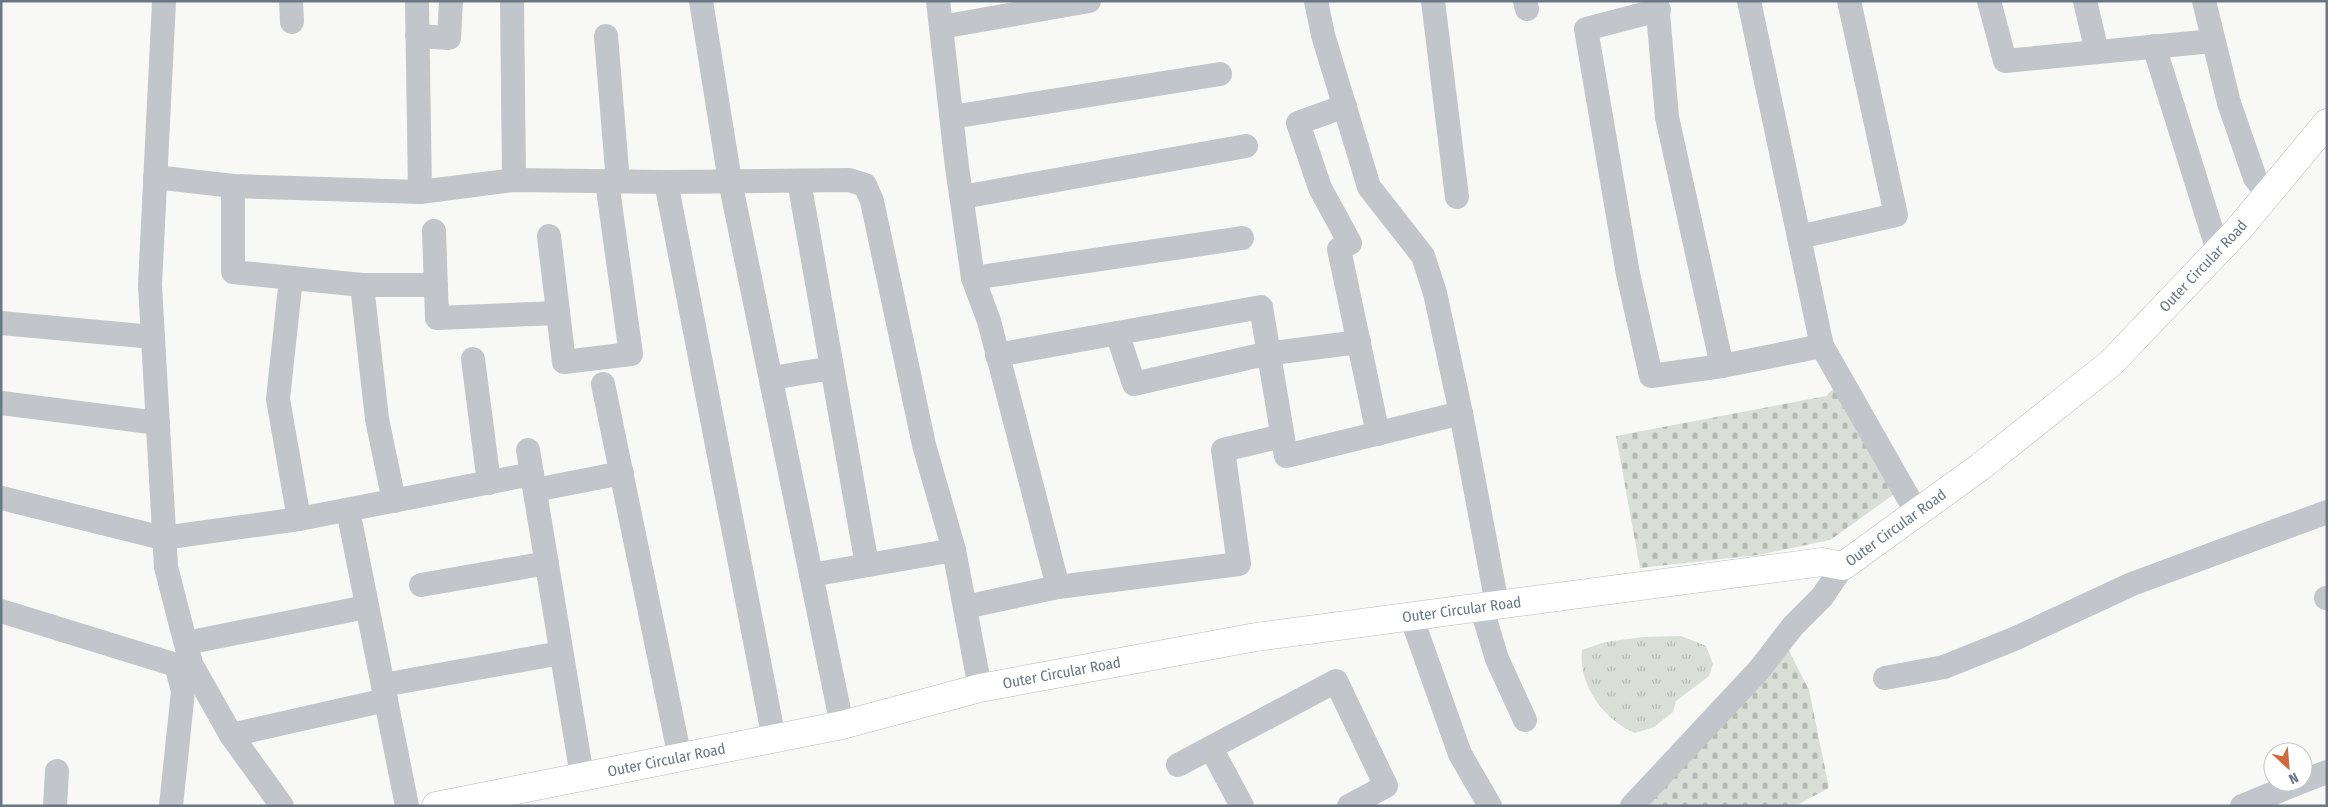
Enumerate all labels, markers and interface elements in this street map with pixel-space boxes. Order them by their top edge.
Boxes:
street label: Outer Circular Road [2156,217,2251,316]
street label: Outer Circular Road [1842,485,1950,570]
street label: Outer Circular Road [1401,593,1522,627]
street label: Outer Circular Road [1001,653,1122,693]
street label: Outer Circular Road [606,739,727,781]
north arrow [2263,742,2313,792]
text: N [2286,769,2301,788]

